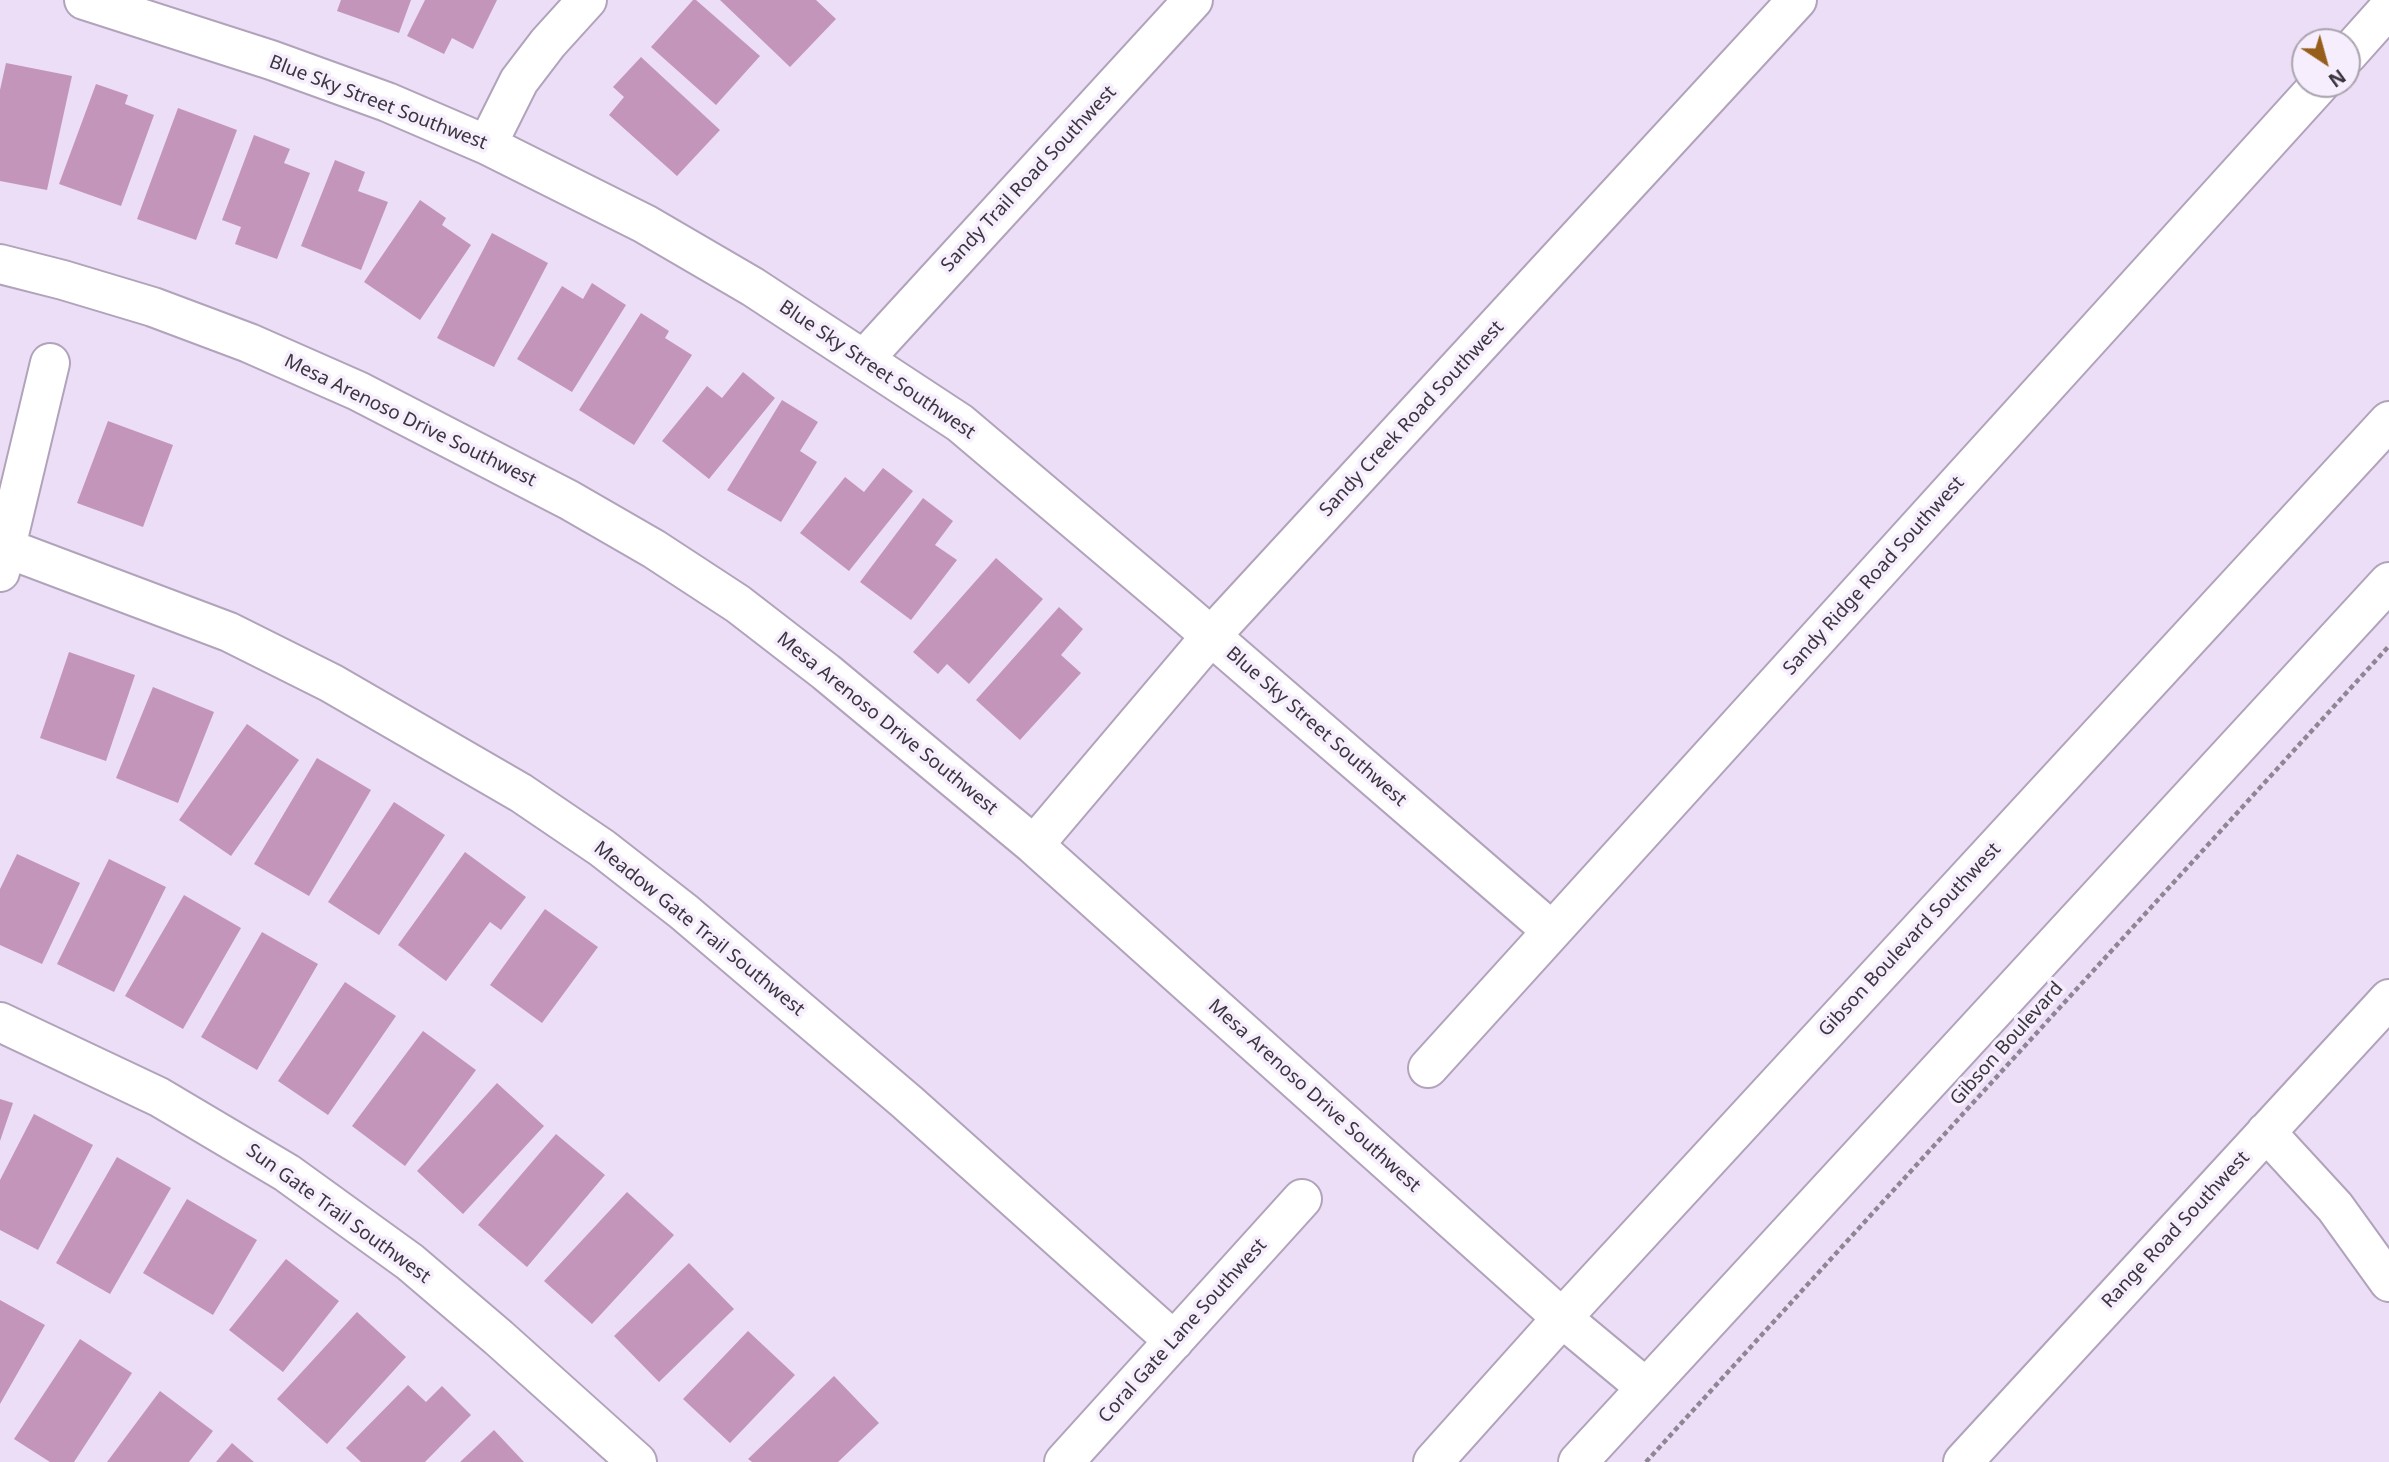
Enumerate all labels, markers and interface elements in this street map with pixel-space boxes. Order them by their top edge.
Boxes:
north arrow [2291,28,2361,98]
street label: Blue Sky Street Southwest [266,51,490,155]
text: N [2323,63,2351,93]
street label: Sandy Trail Road Southwest [937,81,1121,277]
street label: Blue Sky Street Southwest [775,296,979,444]
street label: Sandy Creek Road Southwest [1315,316,1509,522]
street label: Mesa Arenoso Drive Southwest [280,350,540,492]
street label: Sandy Ridge Road Southwest [1779,472,1969,680]
street label: Mesa Arenoso Drive Southwest [772,628,1002,820]
street label: Blue Sky Street Southwest [1221,642,1411,812]
street label: Meadow Gate Trail Southwest [589,837,809,1021]
street label: Gibson Boulevard Southwest [1814,838,2006,1042]
street label: Gibson Boulevard [1946,978,2068,1110]
street label: Mesa Arenoso Drive Southwest [1203,995,1425,1197]
street label: Sun Gate Trail Southwest [241,1139,435,1289]
street label: Range Road Southwest [2097,1147,2255,1313]
street label: Coral Gate Lane Southwest [1094,1234,1272,1428]

